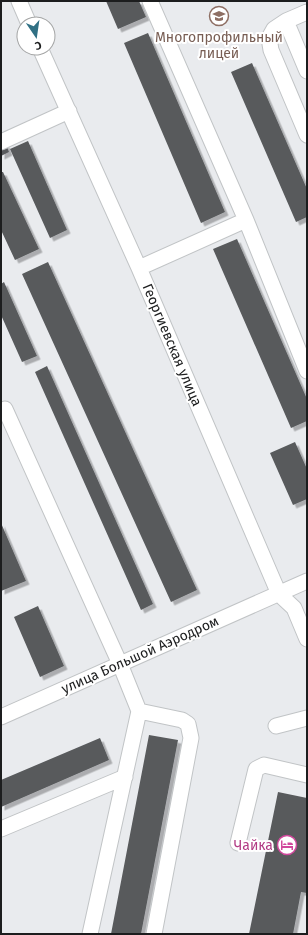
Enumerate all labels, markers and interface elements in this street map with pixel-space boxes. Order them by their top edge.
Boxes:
school or university icon: Многопрофильный лицей [208,5,230,27]
north arrow [16,16,56,56]
place label: Многопрофильный лицей [155,29,283,62]
text: С [33,38,43,52]
street label: Георгиевская улица [138,281,206,409]
street label: улица Большой Аэродром [59,613,221,697]
hotel icon: Чайка [276,834,298,856]
place label: Чайка [234,837,273,854]

